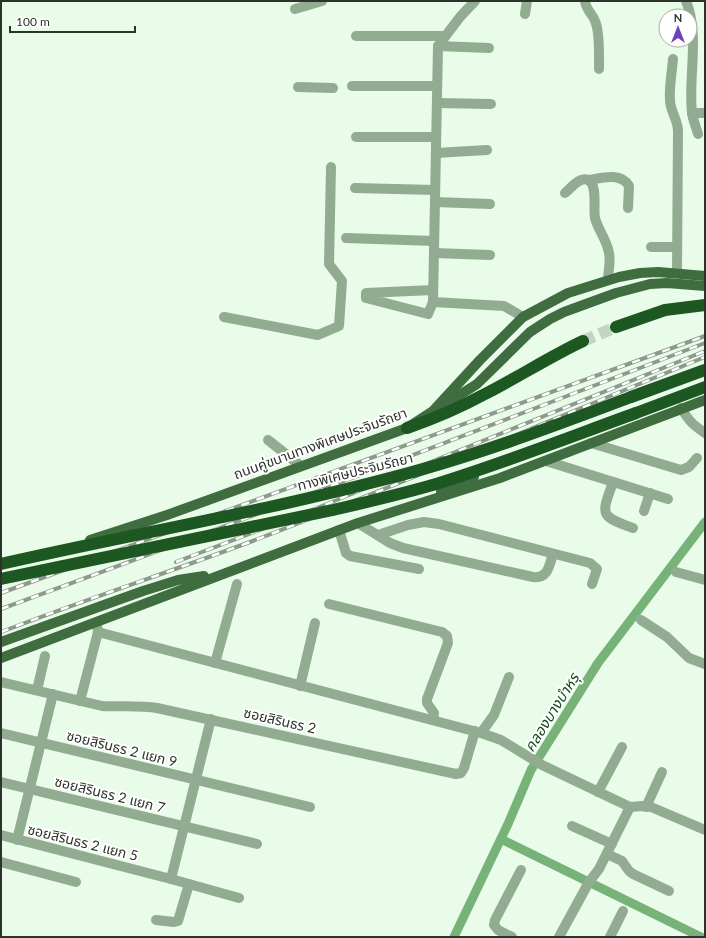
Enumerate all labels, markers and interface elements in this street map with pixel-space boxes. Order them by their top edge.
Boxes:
scale bar [10,8,135,34]
north arrow [658,8,698,48]
text: N [674,11,682,24]
text: 100 m [16,14,50,29]
street label: ถนนคู่ขนานทางพิเศษประจิมรัถยา [231,404,409,482]
street label: ทางพิเศษประจิมรัถยา [295,449,415,493]
water label: คลองบางบำหรุ [520,668,584,755]
street label: ซอยสิรินธร 2 [242,703,318,737]
street label: ซอยสิรินธร 2 แยก 9 [65,726,179,770]
street label: ซอยสิรินธร 2 แยก 7 [53,772,167,816]
street label: ซอยสิรินธร 2 แยก 5 [26,820,140,864]

